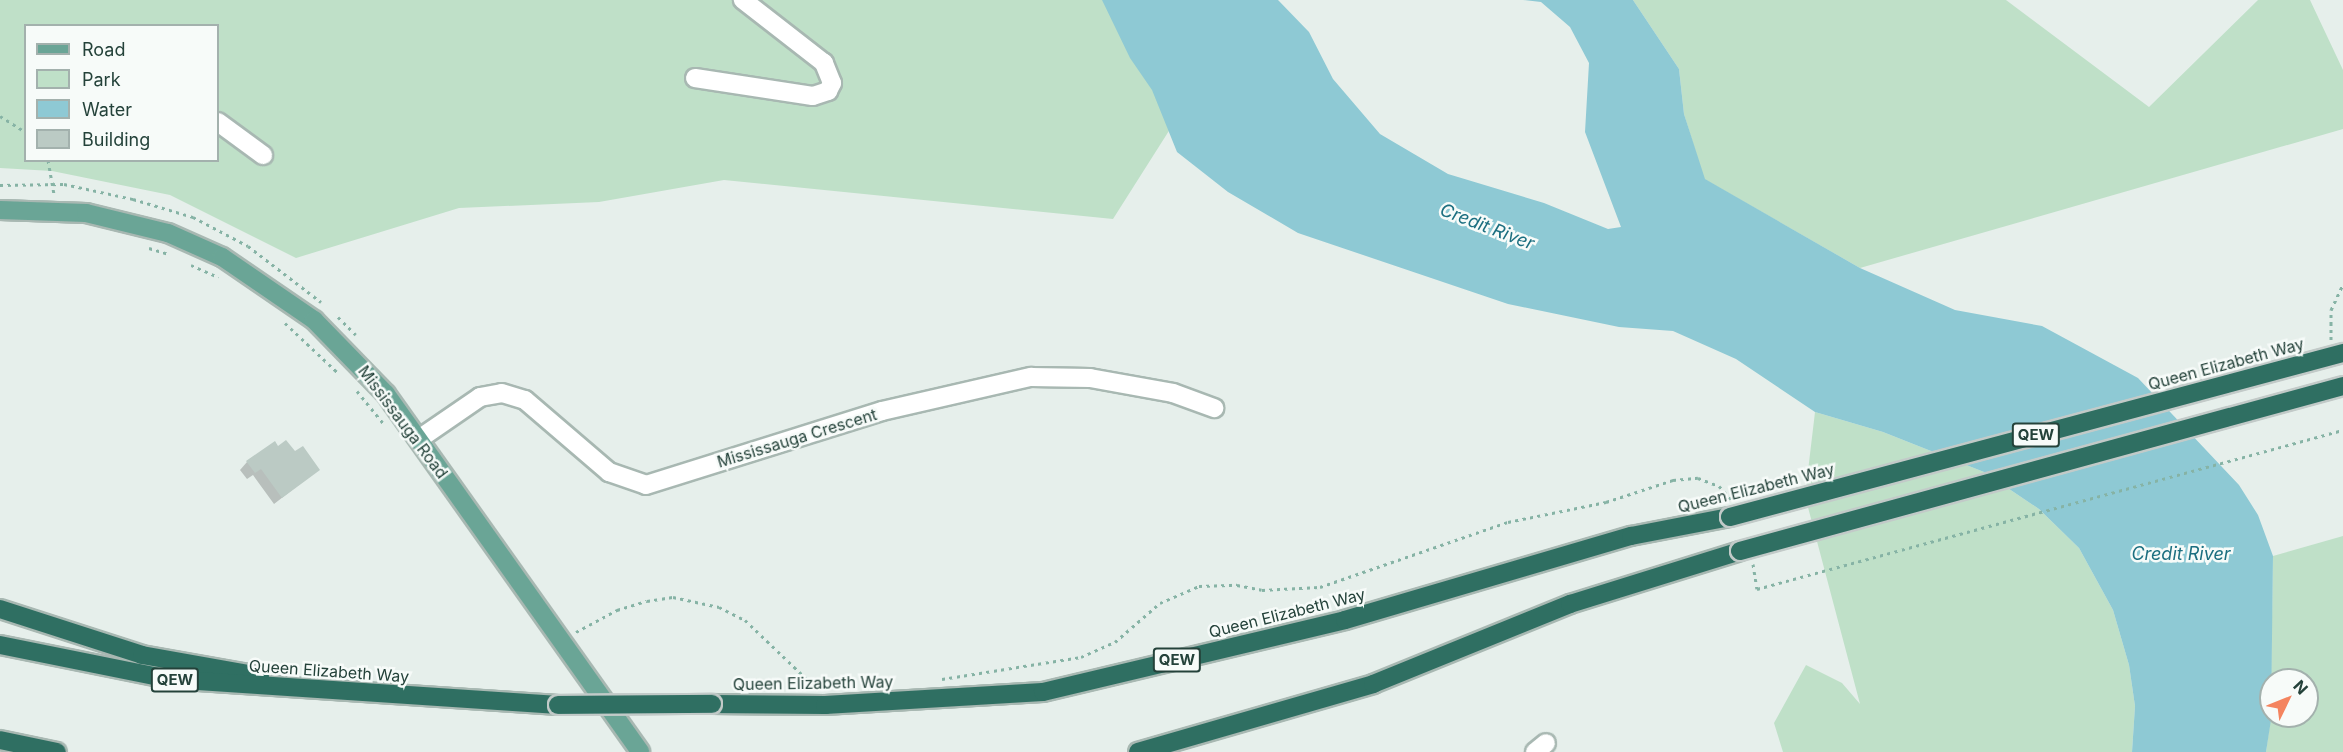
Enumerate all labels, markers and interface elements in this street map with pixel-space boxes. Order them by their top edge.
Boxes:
legend [24,24,219,162]
text: Road [82,39,125,60]
text: Park [82,69,121,90]
text: Water [82,99,132,120]
text: Building [82,129,150,150]
water label: Credit River [1437,199,1537,255]
street label: Queen Elizabeth Way [2146,334,2306,394]
street label: Mississauga Road [354,362,452,482]
street label: Mississauga Crescent [715,405,879,471]
road number: QEW [2010,423,2062,447]
street label: Queen Elizabeth Way [1676,459,1836,517]
water label: Credit River [2131,543,2231,565]
street label: Queen Elizabeth Way [1207,584,1367,642]
road number: QEW [1152,648,1202,672]
street label: Queen Elizabeth Way [248,656,410,686]
road number: QEW [150,668,201,692]
north arrow [2259,668,2319,728]
street label: Queen Elizabeth Way [733,672,893,694]
text: N [2289,676,2312,698]

